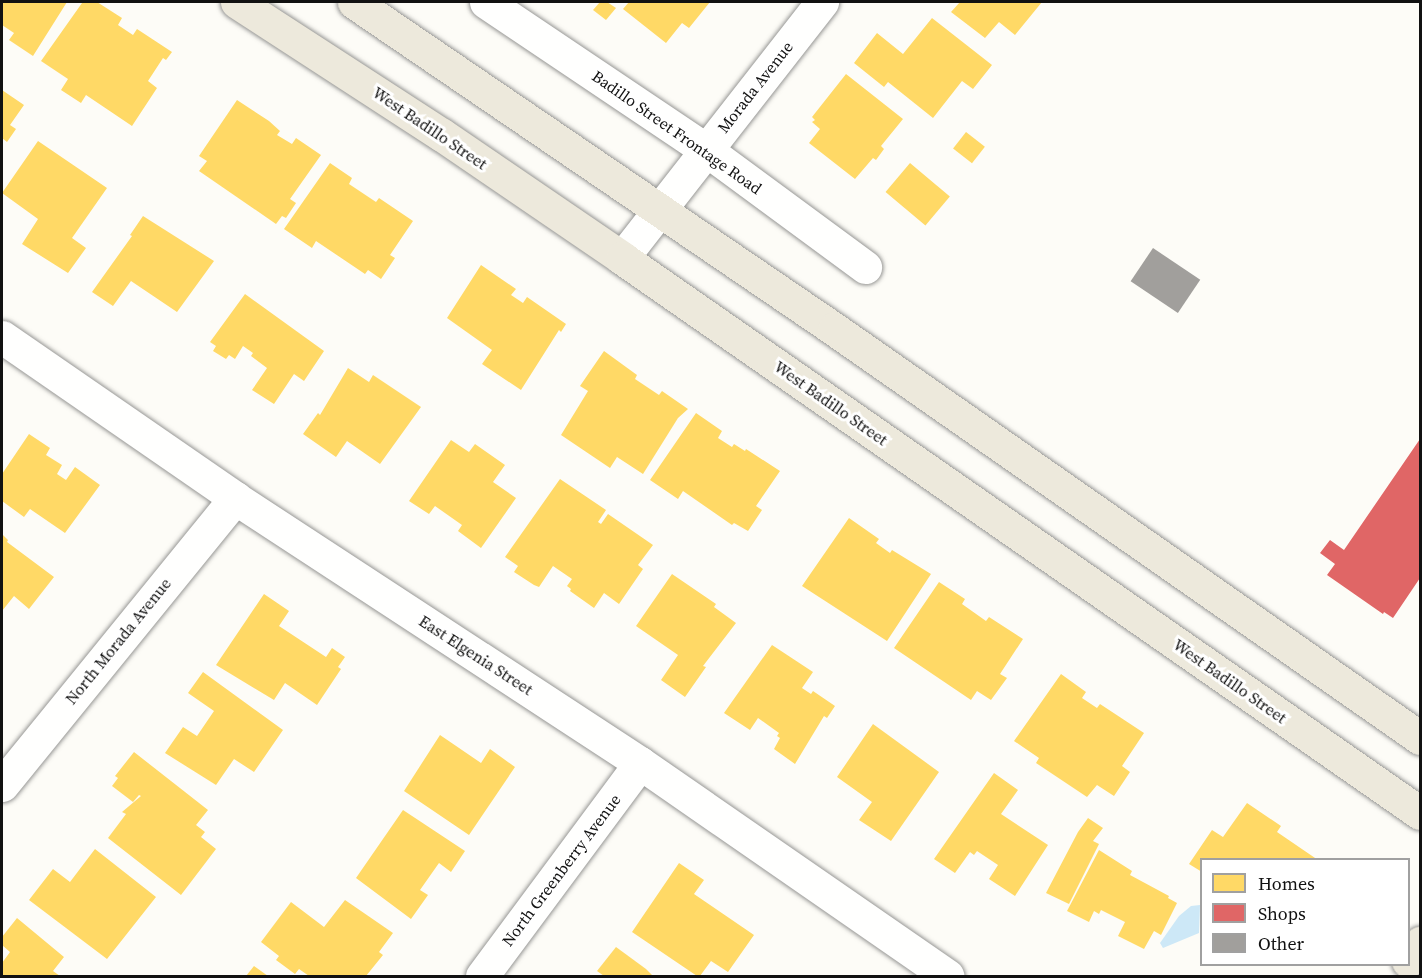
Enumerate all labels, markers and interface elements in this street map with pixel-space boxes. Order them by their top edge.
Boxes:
street label: Morada Avenue [713,37,797,137]
street label: Badillo Street Frontage Road [589,66,765,198]
street label: West Badillo Street [369,83,491,173]
street label: West Badillo Street [771,357,891,449]
street label: North Morada Avenue [61,574,175,708]
street label: East Elgenia Street [415,611,537,699]
street label: West Badillo Street [1170,635,1290,727]
street label: North Greenberry Avenue [498,790,624,950]
legend [1200,858,1410,966]
text: Homes [1258,871,1315,896]
text: Shops [1258,901,1306,926]
text: Other [1258,931,1304,956]

